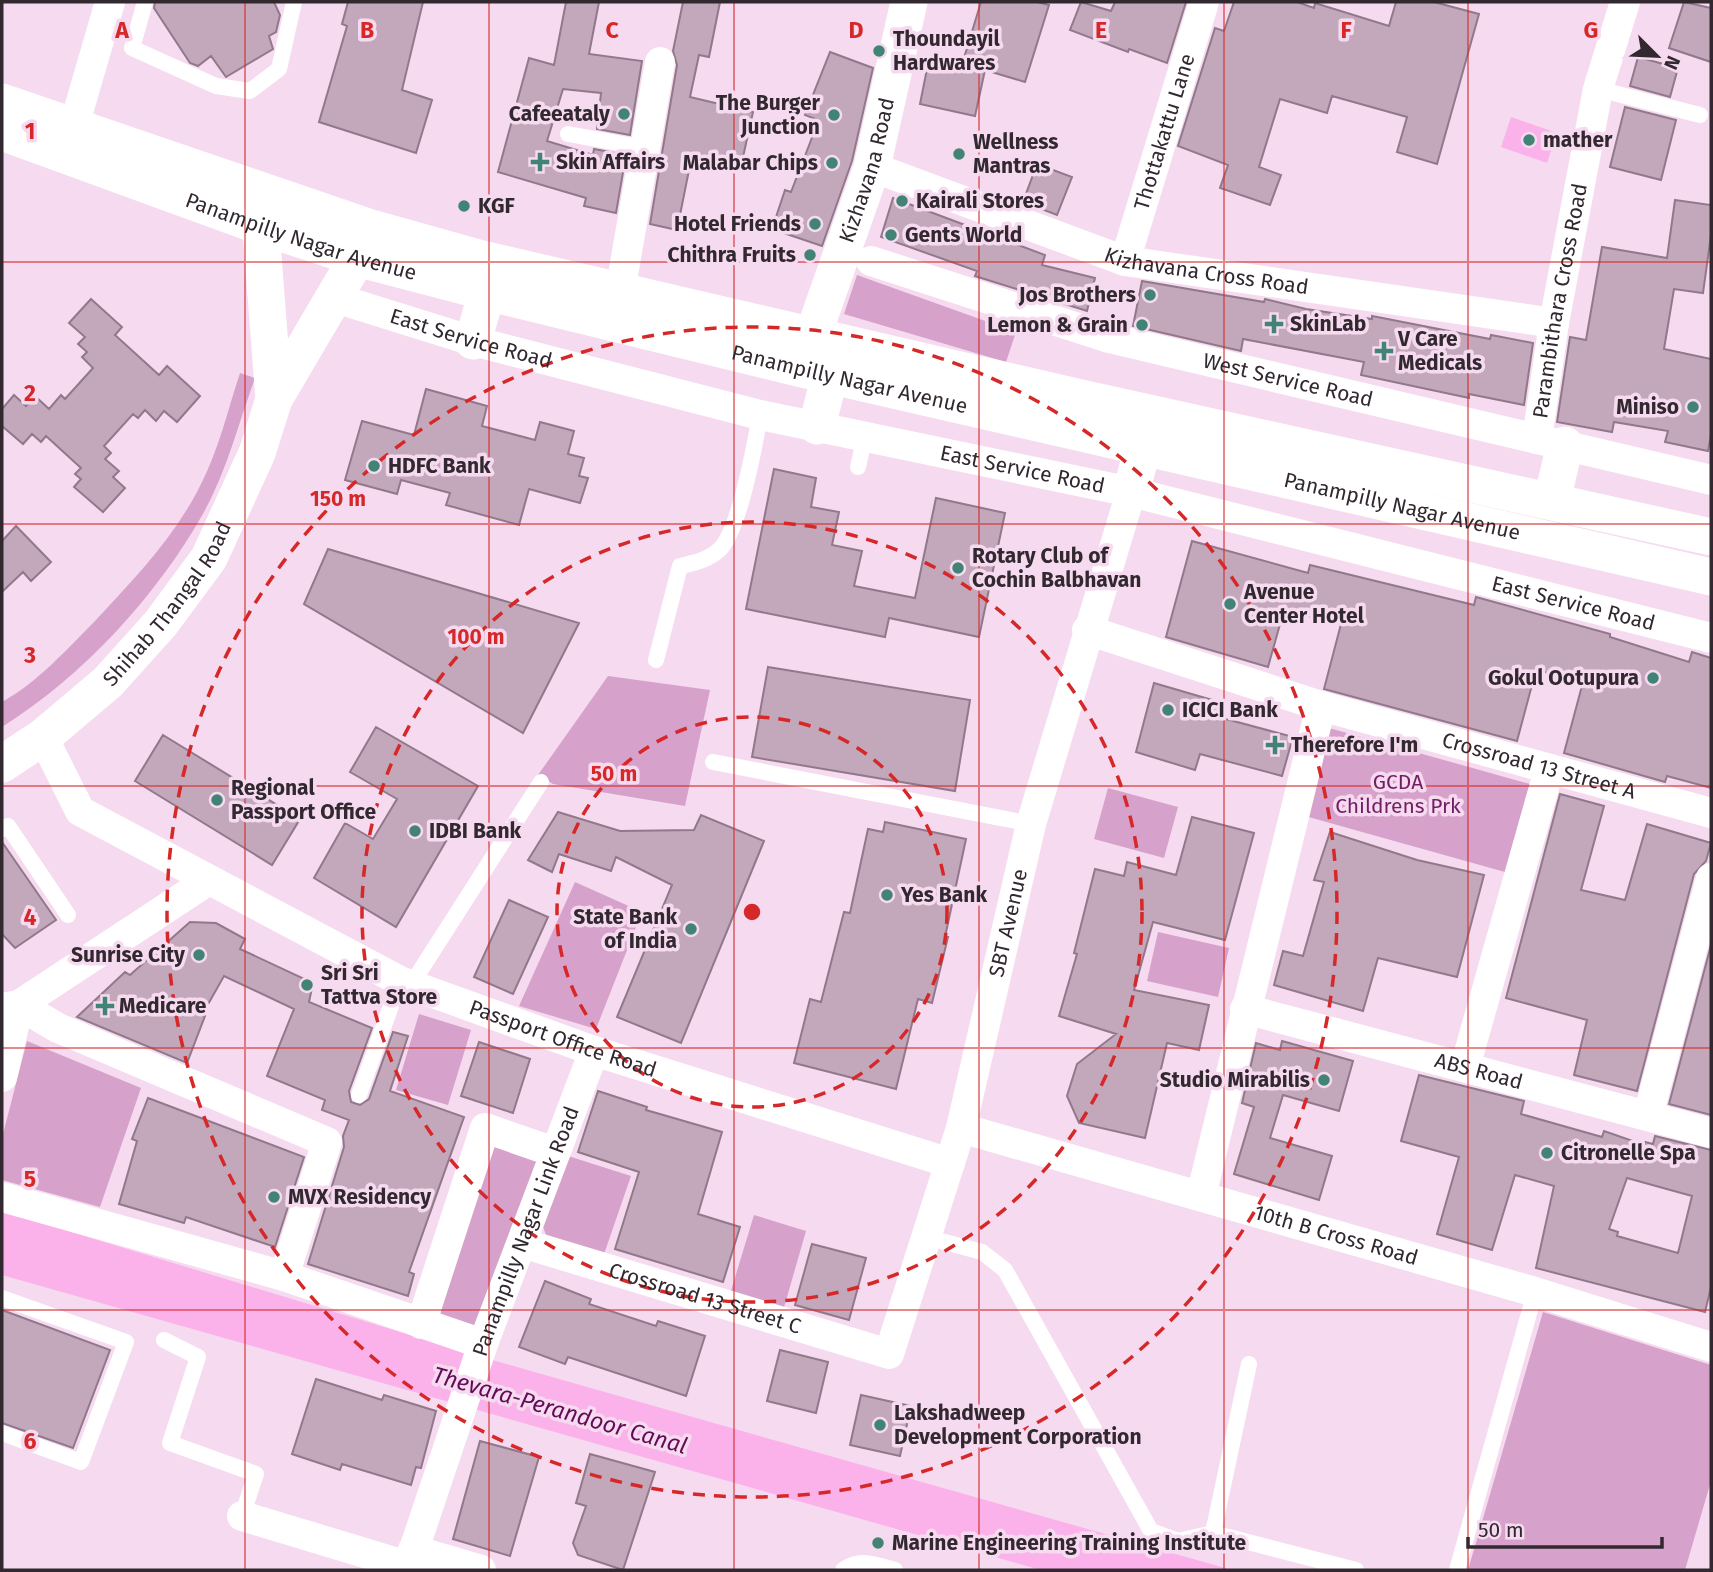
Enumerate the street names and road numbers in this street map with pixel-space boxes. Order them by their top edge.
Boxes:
street label: Thottakattu Lane [1128,50,1200,213]
street label: Kizhavana Road [833,95,900,246]
street label: Parambithara Cross Road [1527,181,1593,420]
street label: Panampilly Nagar Avenue [182,187,419,286]
street label: Kizhavana Cross Road [1101,241,1310,300]
street label: East Service Road [387,303,555,374]
street label: Panampilly Nagar Avenue [729,339,970,419]
street label: West Service Road [1200,348,1376,413]
street label: East Service Road [938,440,1107,499]
street label: Panampilly Nagar Avenue [1281,467,1523,546]
street label: Shihab Thangal Road [97,517,237,692]
street label: East Service Road [1489,570,1658,636]
street label: Crossroad 13 Street A [1439,727,1639,805]
street label: SBT Avenue [983,866,1033,979]
street label: Passport Office Road [466,994,660,1083]
street label: ABS Road [1432,1047,1526,1095]
street label: Panampilly Nagar Link Road [467,1103,585,1360]
street label: 10th B Cross Road [1251,1199,1421,1271]
street label: Crossroad 13 Street C [606,1257,804,1340]

